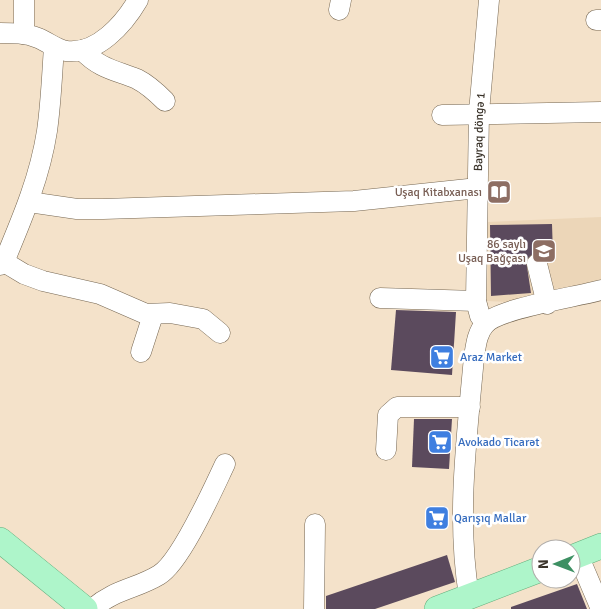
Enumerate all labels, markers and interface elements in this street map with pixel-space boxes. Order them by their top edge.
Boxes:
street label: Bayraq döngə 1 [471,92,489,171]
library icon: Uşaq Kitabxanası [486,179,512,205]
place label: Uşaq Kitabxanası [395,185,482,200]
place label: 86 saylı Uşaq Bağçası [458,237,526,266]
school or university icon: 86 saylı Uşaq Bağçası [531,238,557,264]
supermarket icon: Araz Market [429,344,455,370]
place label: Araz Market [460,350,522,365]
supermarket icon: Avokado Ticarət [427,429,453,455]
place label: Avokado Ticarət [458,435,539,450]
supermarket icon: Qarışıq Mallar [424,505,450,531]
place label: Qarışıq Mallar [454,511,527,526]
north arrow [531,539,581,589]
text: N [535,559,552,569]

